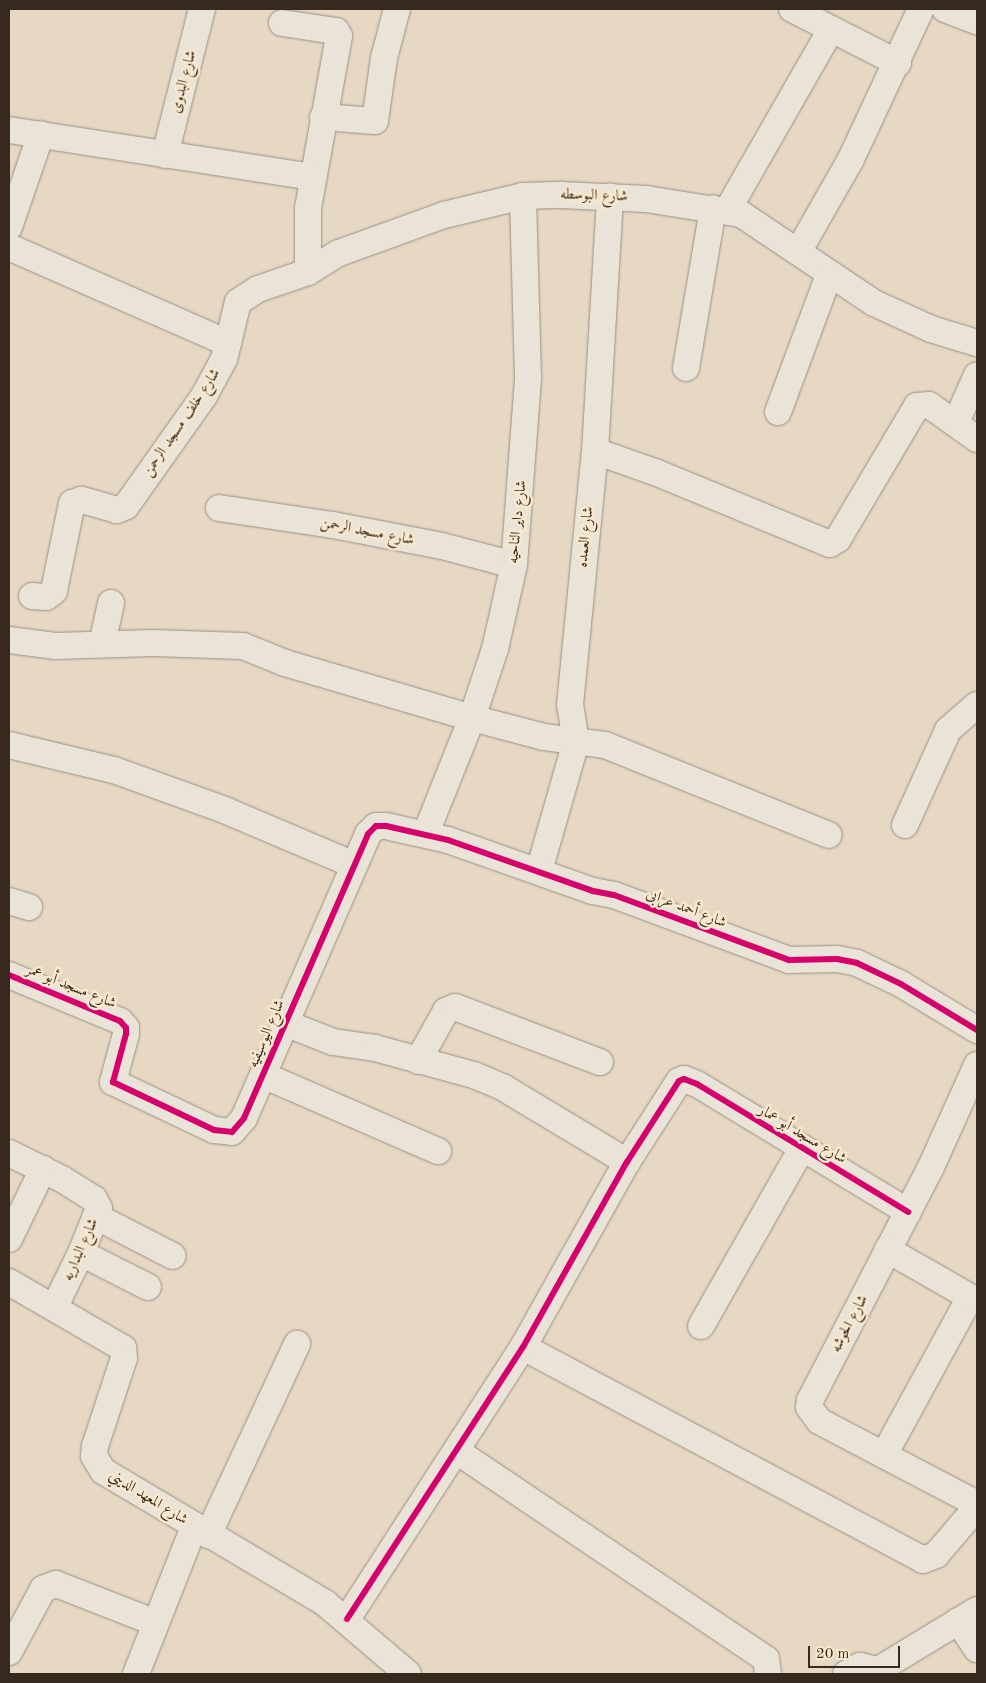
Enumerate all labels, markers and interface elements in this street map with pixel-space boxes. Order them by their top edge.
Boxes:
street label: شارع البدوى [167,49,201,115]
street label: شارع البوسطه [560,186,628,206]
street label: شارع خلف مسجد الرحمن [139,366,225,480]
street label: شارع داير الناحيه [505,479,531,565]
street label: شارع العمده [574,506,598,568]
street label: شارع مسجد الرحمن [319,514,415,550]
street label: شارع أحمد عرابى [643,885,729,933]
street label: شارع مسجد أبو عمر [23,961,119,1013]
street label: شارع اليوسيفيه [245,997,289,1071]
street label: شارع مسجد أبو عمار [755,1102,849,1168]
street label: شارع البداريه [59,1216,103,1284]
street label: شارع الحوشه [827,1292,873,1356]
street label: شارع المعهد الديني [105,1467,191,1529]
scale bar [811,1636,904,1668]
text: 20 m [816,1647,850,1662]

